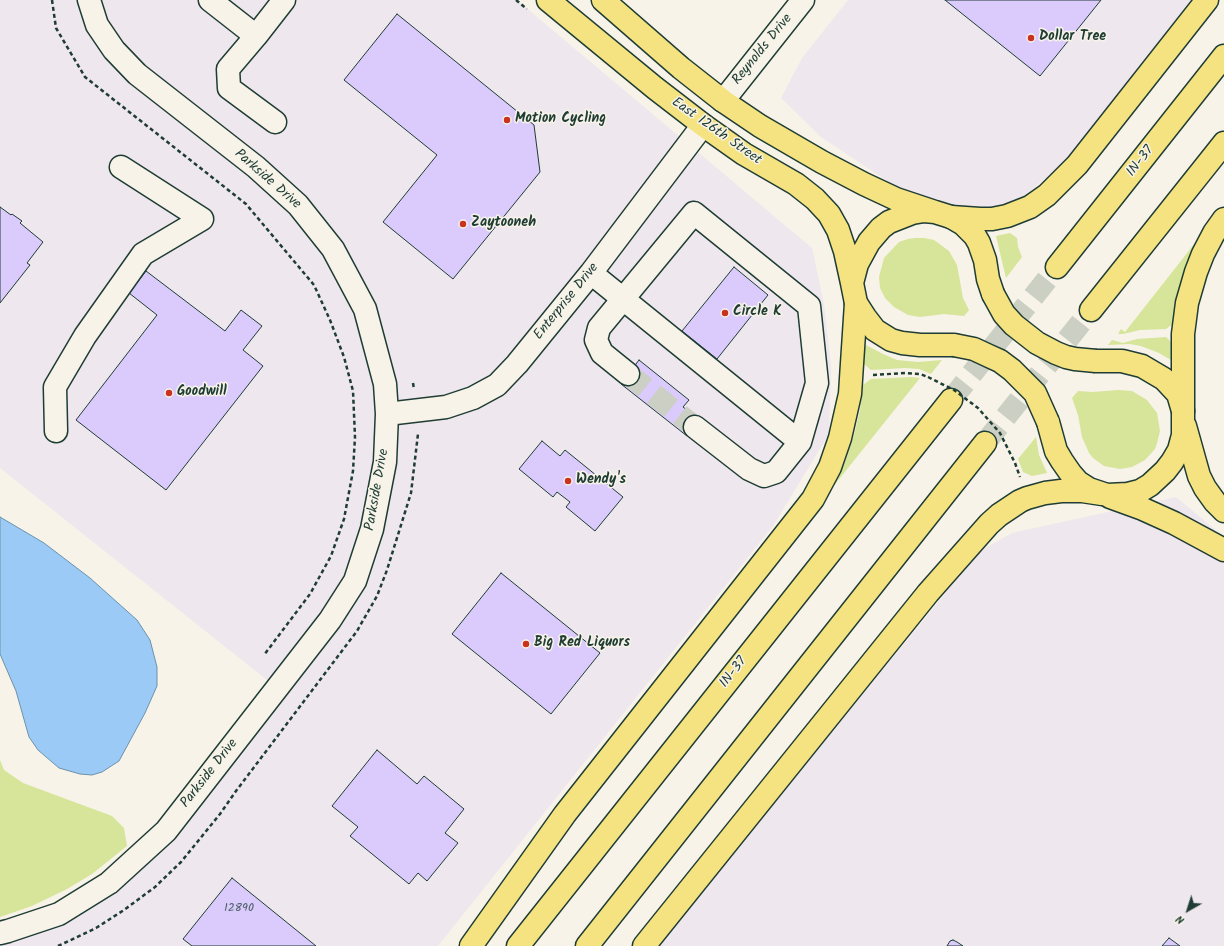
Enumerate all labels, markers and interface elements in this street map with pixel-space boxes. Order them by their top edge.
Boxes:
street label: Reynolds Drive [729,11,797,89]
place label: Dollar Tree [1039,30,1106,46]
marker: Dollar Tree [1026,33,1036,43]
street label: East 126th Street [668,95,764,169]
place label: Motion Cycling [515,112,606,128]
marker: Motion Cycling [502,115,512,125]
street label: IN-37 [1124,143,1158,181]
street label: Parkside Drive [230,147,304,213]
place label: Zaytooneh [471,216,536,232]
marker: Zaytooneh [458,219,468,229]
street label: Enterprise Drive [531,260,603,344]
place label: Circle K [733,305,782,321]
marker: Circle K [720,308,730,318]
place label: Goodwill [177,385,227,401]
marker: Goodwill [164,388,174,398]
street label: Parkside Drive [363,448,393,532]
place label: Wendy's [576,473,626,489]
marker: Wendy's [563,476,573,486]
place label: Big Red Liquors [534,636,630,652]
marker: Big Red Liquors [521,639,531,649]
street label: IN-37 [717,654,751,692]
street label: Parkside Drive [178,736,242,812]
north arrow [1168,890,1208,930]
house number: 12890 [224,902,254,916]
text: N [1172,910,1189,929]

